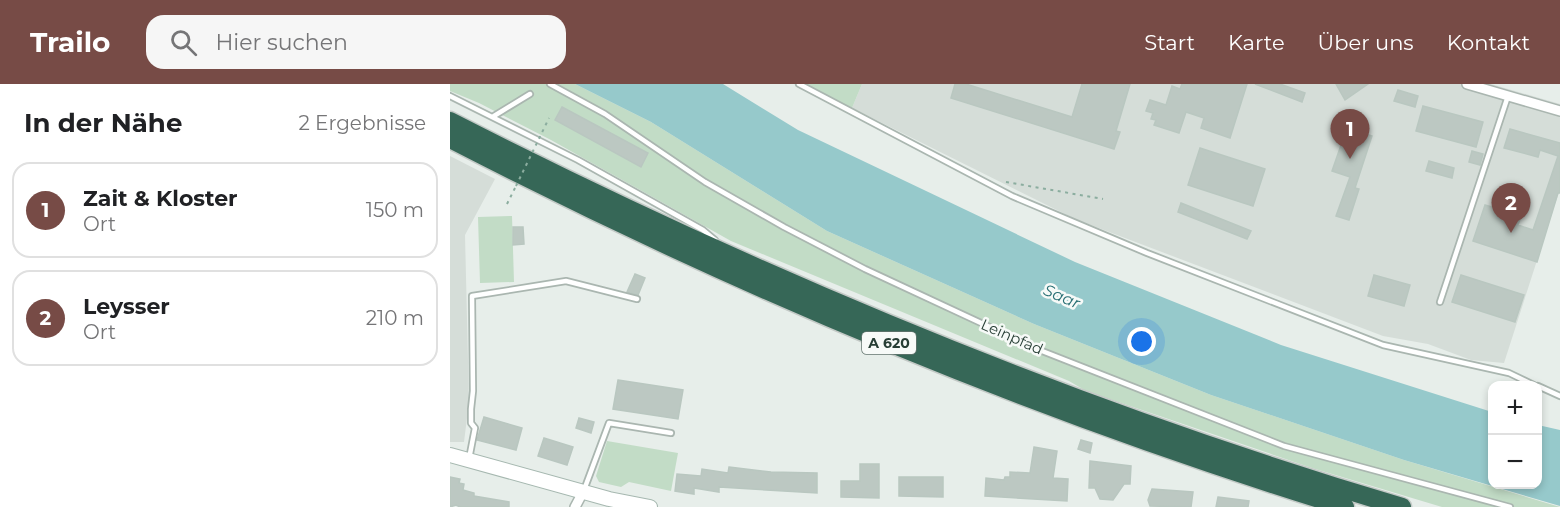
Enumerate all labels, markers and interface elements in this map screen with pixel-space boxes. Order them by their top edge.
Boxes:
search box [146,15,566,69]
text: Trailo [30,25,110,59]
icon: search [167,26,200,59]
text: Hier suchen [215,29,348,56]
text: Start [1144,30,1195,55]
text: Karte [1228,30,1285,55]
text: Über uns [1318,30,1414,55]
text: Kontakt [1447,30,1530,55]
text: In der Nähe [24,107,182,139]
pin: 1 [1330,110,1370,159]
text: 2 Ergebnisse [298,111,426,135]
pin: 2 [1492,184,1530,233]
text: Zait & Kloster [83,185,238,212]
text: 1 [42,198,49,222]
text: 150 m [366,198,424,222]
text: Ort [83,212,116,236]
water label: Saar [1041,280,1084,313]
text: Leysser [83,293,170,320]
text: 2 [40,306,51,330]
text: 210 m [366,306,424,330]
street label: Leinpfad [978,314,1046,359]
text: Ort [83,320,116,344]
your location [1127,327,1156,356]
road number: A 620 [862,332,916,354]
map controls [1488,381,1542,489]
button: + [1488,381,1542,435]
button: − [1488,435,1542,489]

